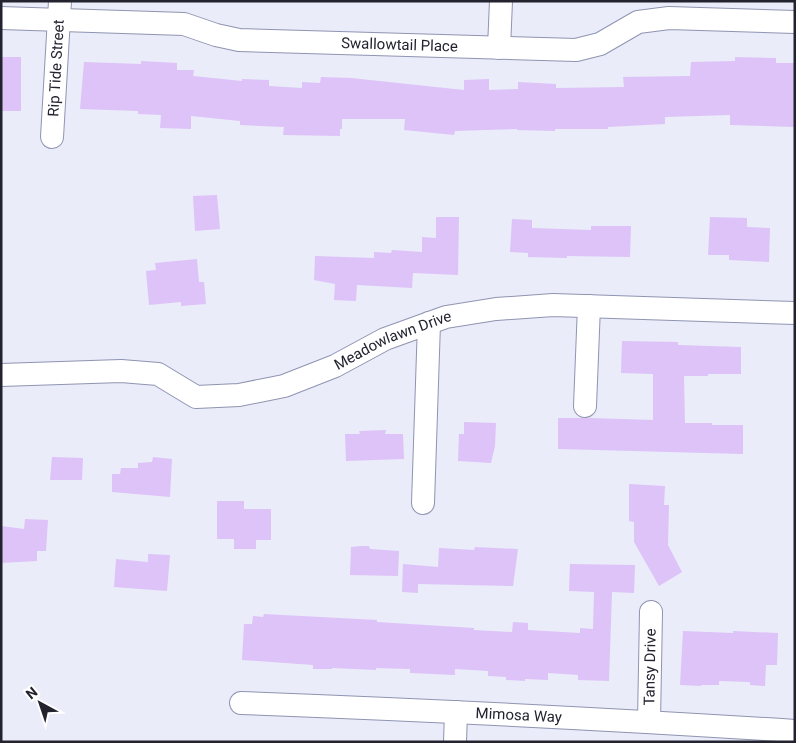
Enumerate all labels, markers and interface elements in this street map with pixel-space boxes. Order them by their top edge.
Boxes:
street label: Rip Tide Street [44,19,68,117]
street label: Swallowtail Place [341,34,458,55]
street label: Meadowlawn Drive [331,307,453,374]
street label: Tansy Drive [640,628,660,706]
north arrow [15,678,65,728]
text: N [23,684,41,702]
street label: Mimosa Way [475,704,562,726]

